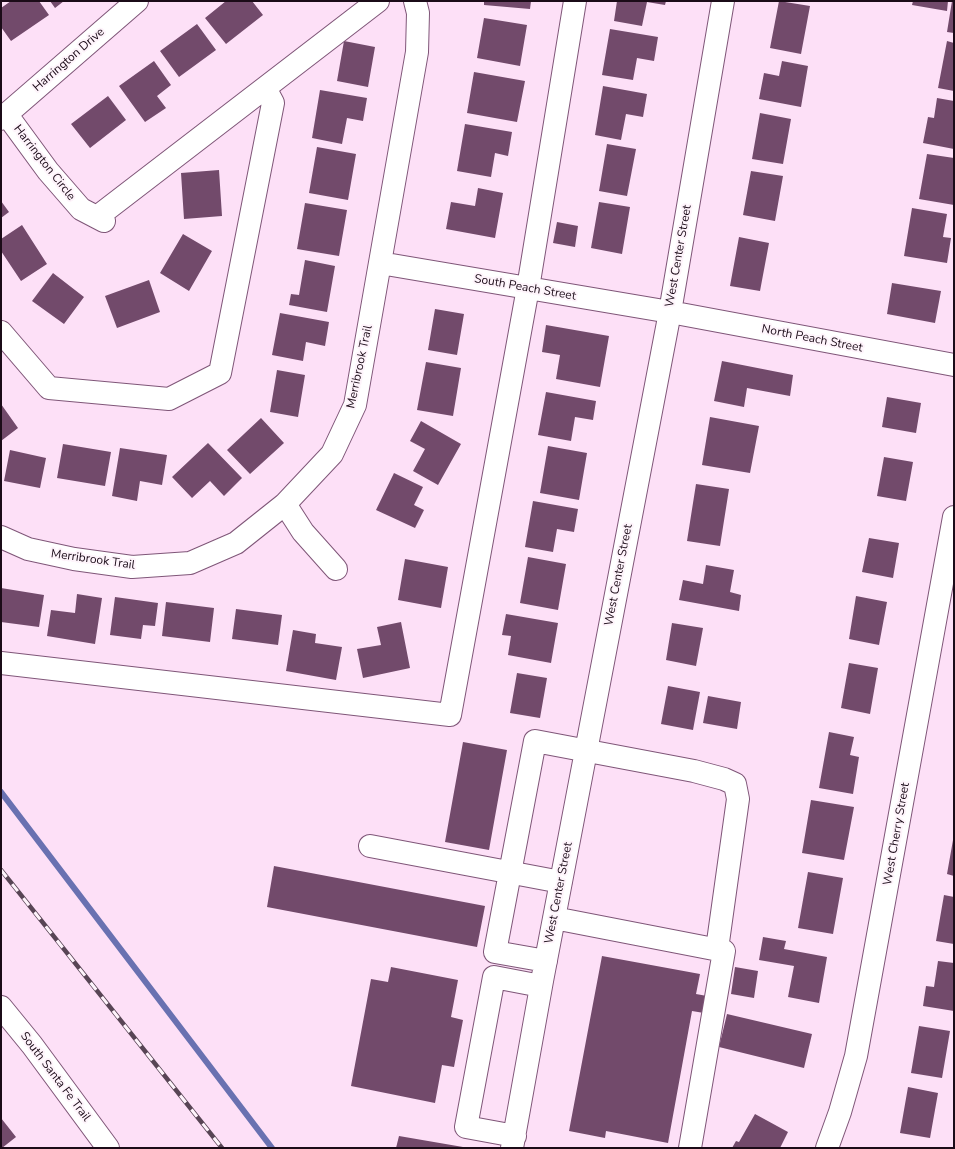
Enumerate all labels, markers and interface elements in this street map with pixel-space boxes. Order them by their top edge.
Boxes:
street label: Harrington Drive [30,25,108,95]
street label: Harrington Circle [10,122,78,204]
street label: West Center Street [663,204,695,308]
street label: South Peach Street [473,272,577,304]
street label: North Peach Street [760,322,864,356]
street label: Merribrook Trail [344,324,376,410]
street label: West Center Street [602,523,636,627]
street label: Merribrook Trail [50,547,136,573]
street label: West Cherry Street [881,781,913,887]
street label: West Center Street [542,841,576,945]
street label: South Santa Fe Trail [17,1029,93,1125]

